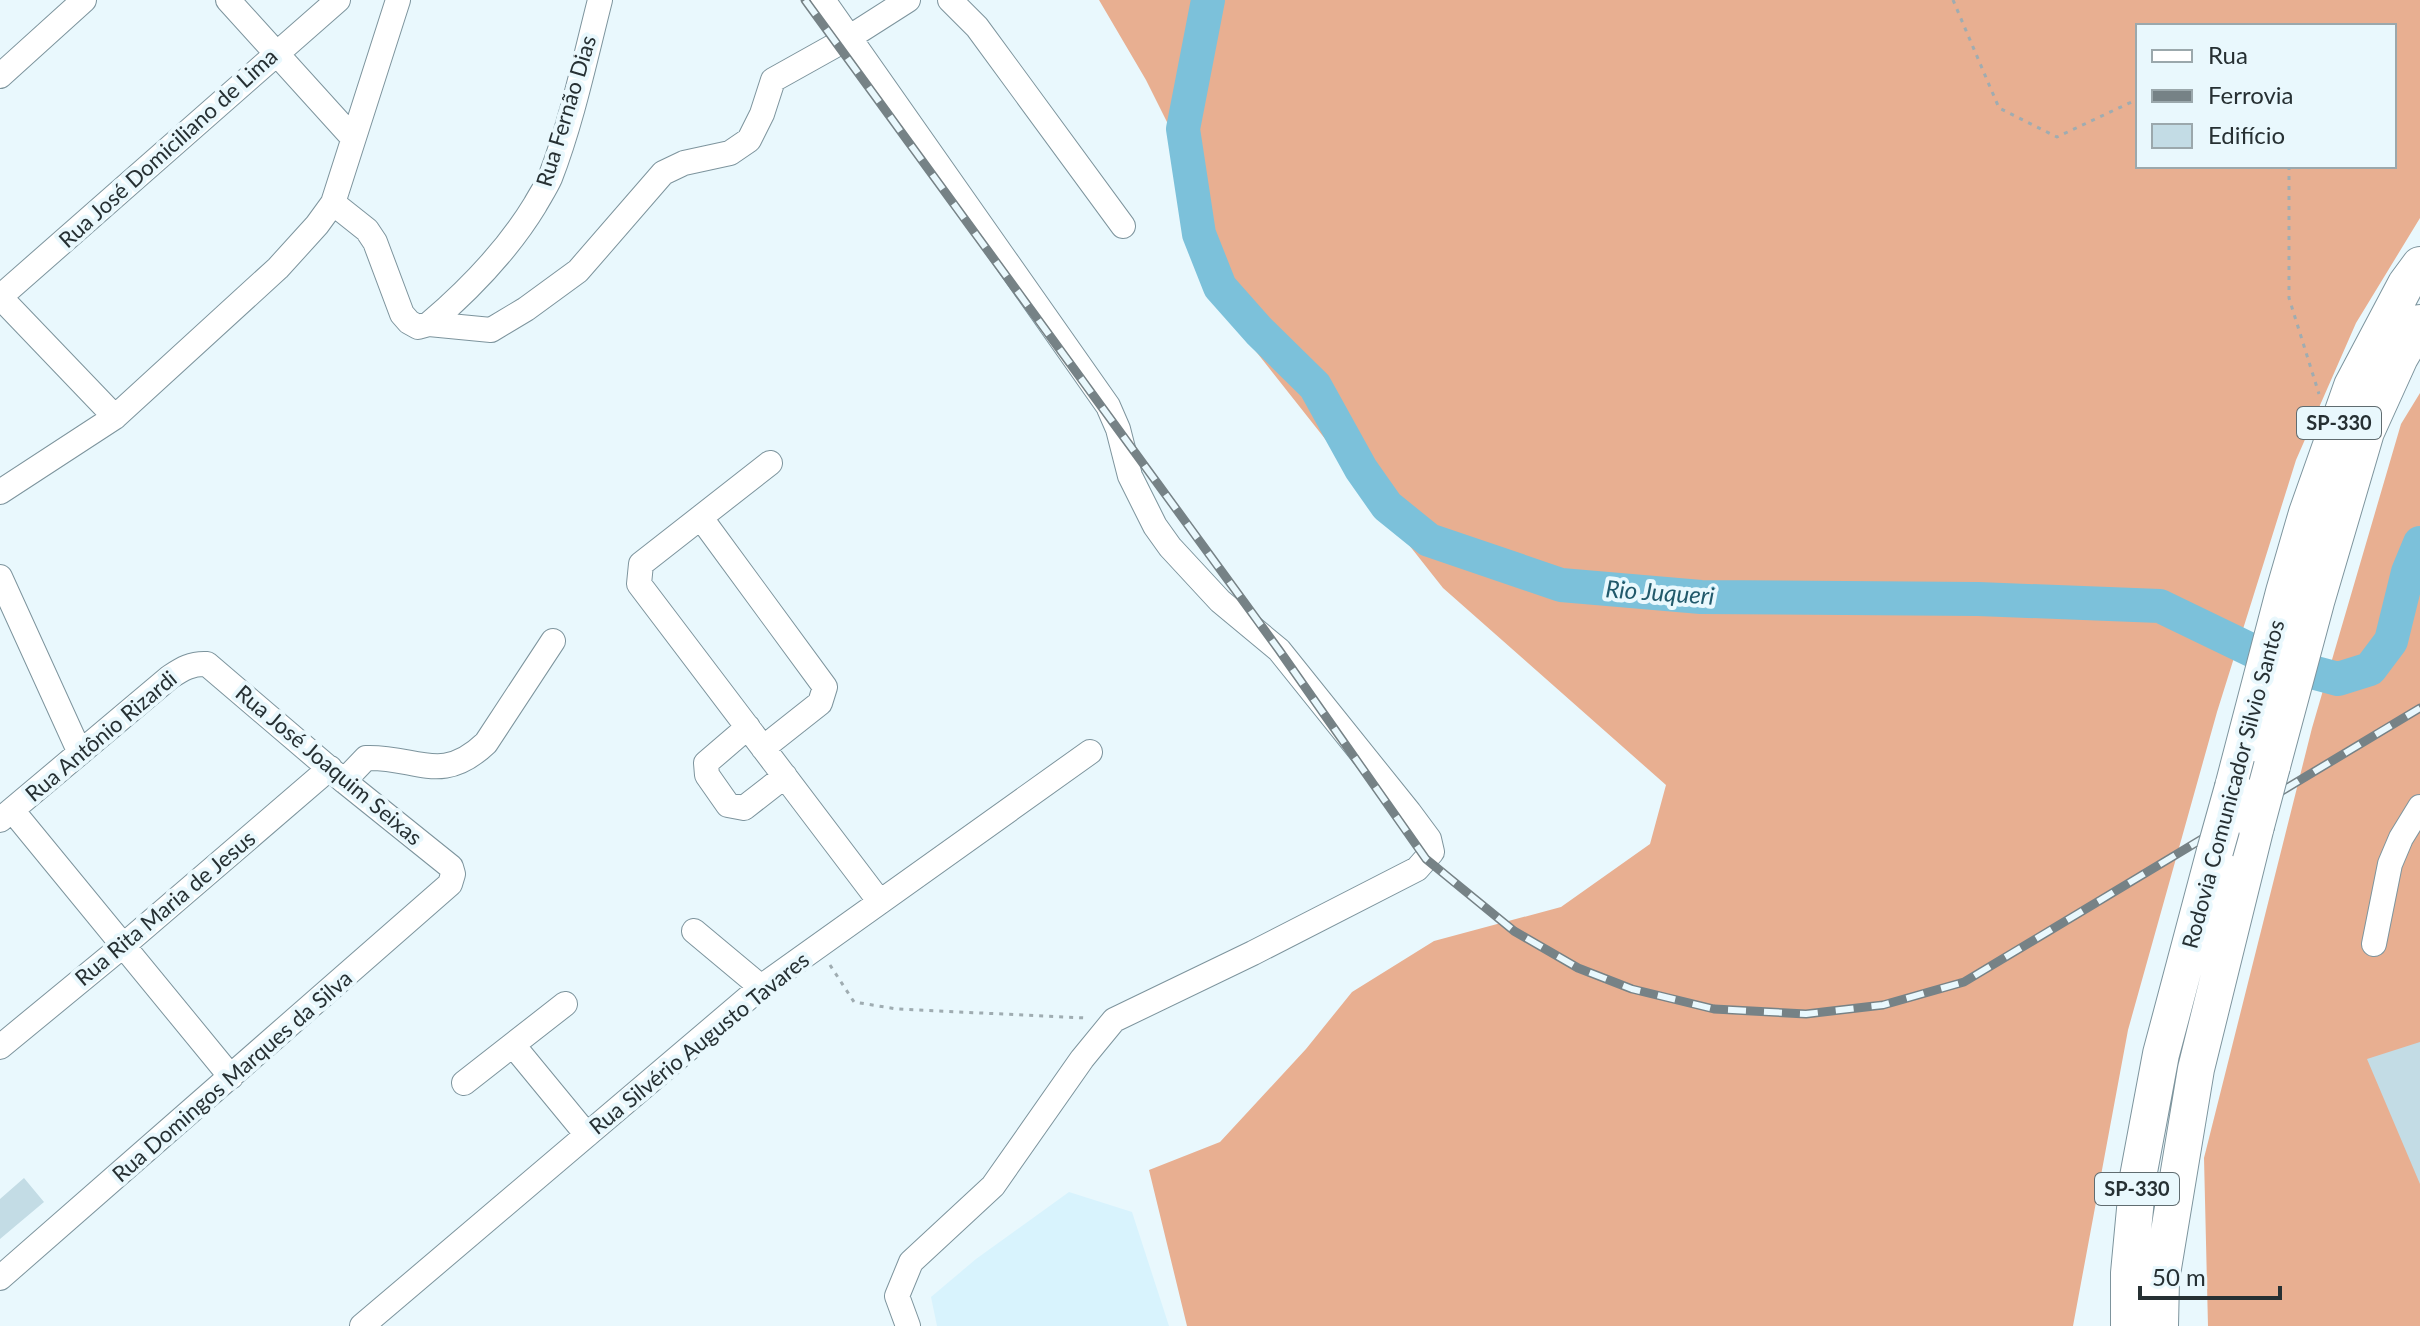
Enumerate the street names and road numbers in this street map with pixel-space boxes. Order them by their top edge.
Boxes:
street label: Rua Fernão Dias [530,32,601,190]
street label: Rua José Domiciliano de Lima [53,42,283,253]
road number: SP-330 [2297,407,2381,439]
street label: Rodovia Comunicador Silvio Santos [2176,617,2289,951]
street label: Rua Antônio Rizardi [19,664,182,807]
street label: Rua José Joaquim Seixas [231,679,428,851]
street label: Rua Rita Maria de Jesus [69,824,260,991]
street label: Rua Silvério Augusto Tavares [583,946,814,1140]
street label: Rua Domingos Marques da Silva [106,964,357,1187]
road number: SP-330 [2095,1173,2179,1205]

